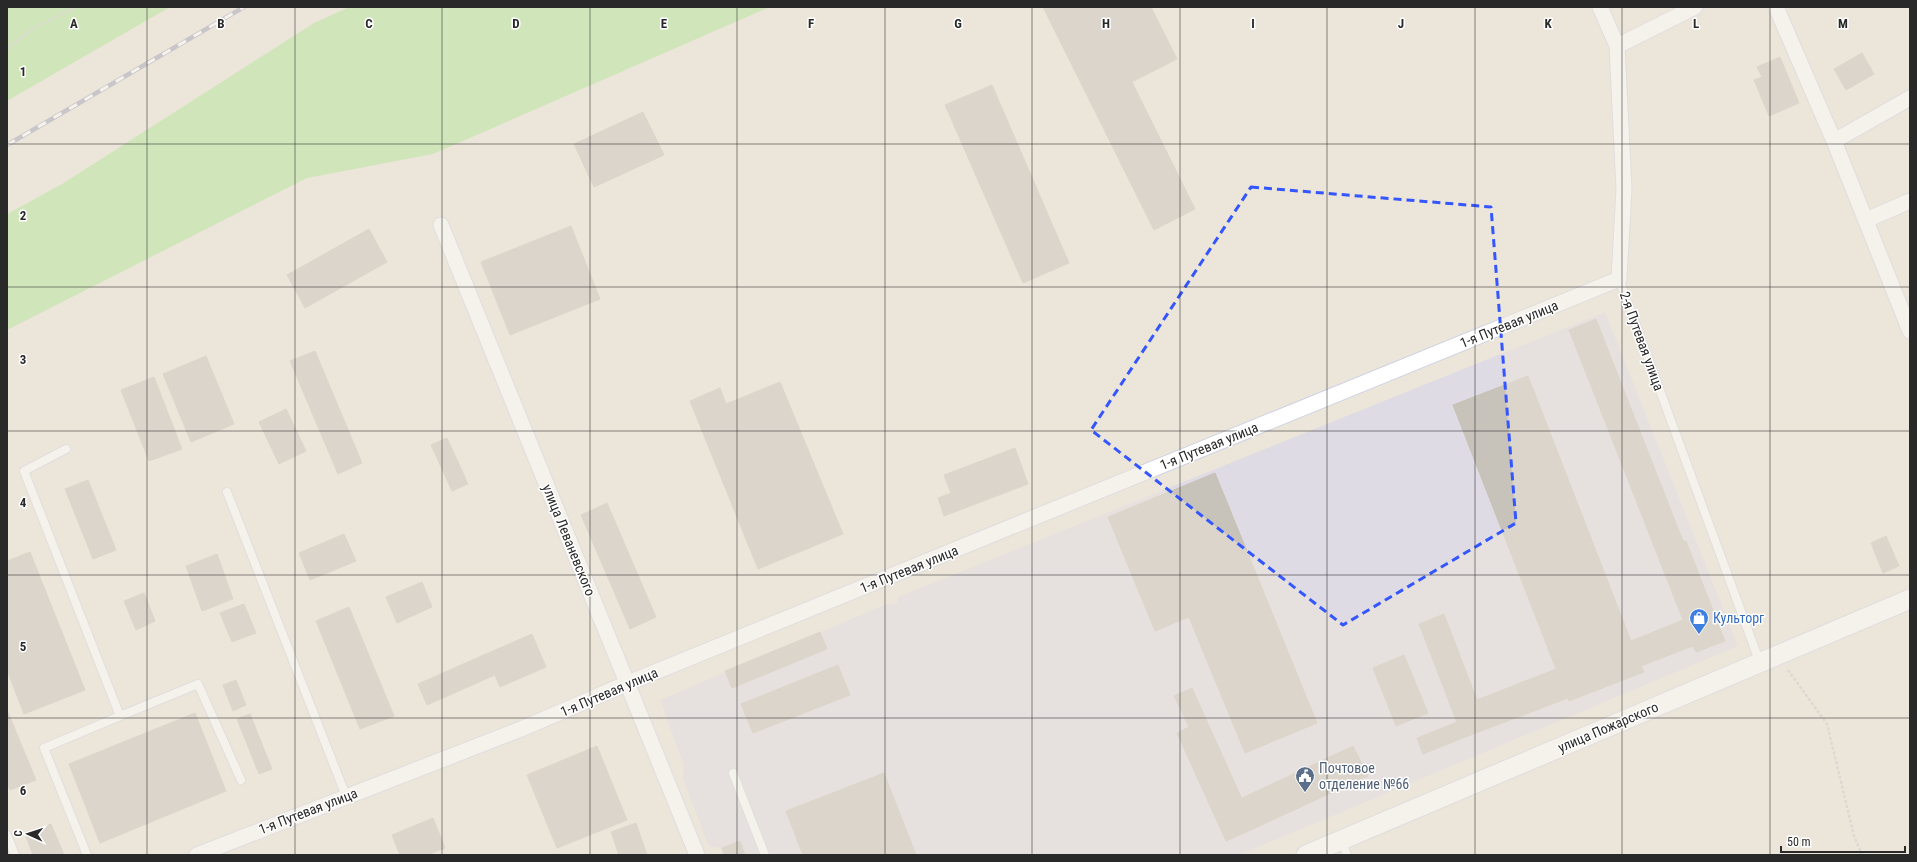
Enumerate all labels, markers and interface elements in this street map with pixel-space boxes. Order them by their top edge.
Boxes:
text: A [70,16,78,31]
text: B [217,16,225,31]
text: C [365,16,373,31]
text: D [512,16,520,31]
text: E [661,16,668,31]
text: F [808,16,814,31]
text: G [954,16,962,31]
text: H [1102,16,1110,31]
text: I [1251,16,1255,31]
text: J [1398,16,1404,31]
text: K [1544,16,1552,31]
text: L [1693,16,1699,31]
text: M [1838,16,1848,31]
text: 1 [20,64,26,79]
text: 2 [20,208,27,223]
street label: 2-я Путевая улица [1617,289,1667,393]
street label: 1-я Путевая улица [1458,297,1560,351]
text: 3 [20,352,26,367]
street label: 1-я Путевая улица [1158,419,1260,473]
street label: улица Леваневского [539,482,599,598]
text: 4 [20,495,27,510]
street label: 1-я Путевая улица [858,542,960,596]
shop icon: Культорг [1688,607,1710,635]
place label: Культорг [1713,610,1764,626]
text: 5 [20,639,27,654]
street label: 1-я Путевая улица [558,664,660,720]
street label: улица Пожарского [1555,699,1661,755]
place label: Почтовое отделение №66 [1319,760,1409,792]
public building icon: Почтовое отделение №66 [1294,765,1316,793]
text: 6 [20,783,27,798]
street label: 1-я Путевая улица [256,785,360,837]
north arrow [8,814,48,854]
scale bar [1781,828,1905,854]
text: С [12,830,25,837]
text: 50 m [1787,835,1811,849]

